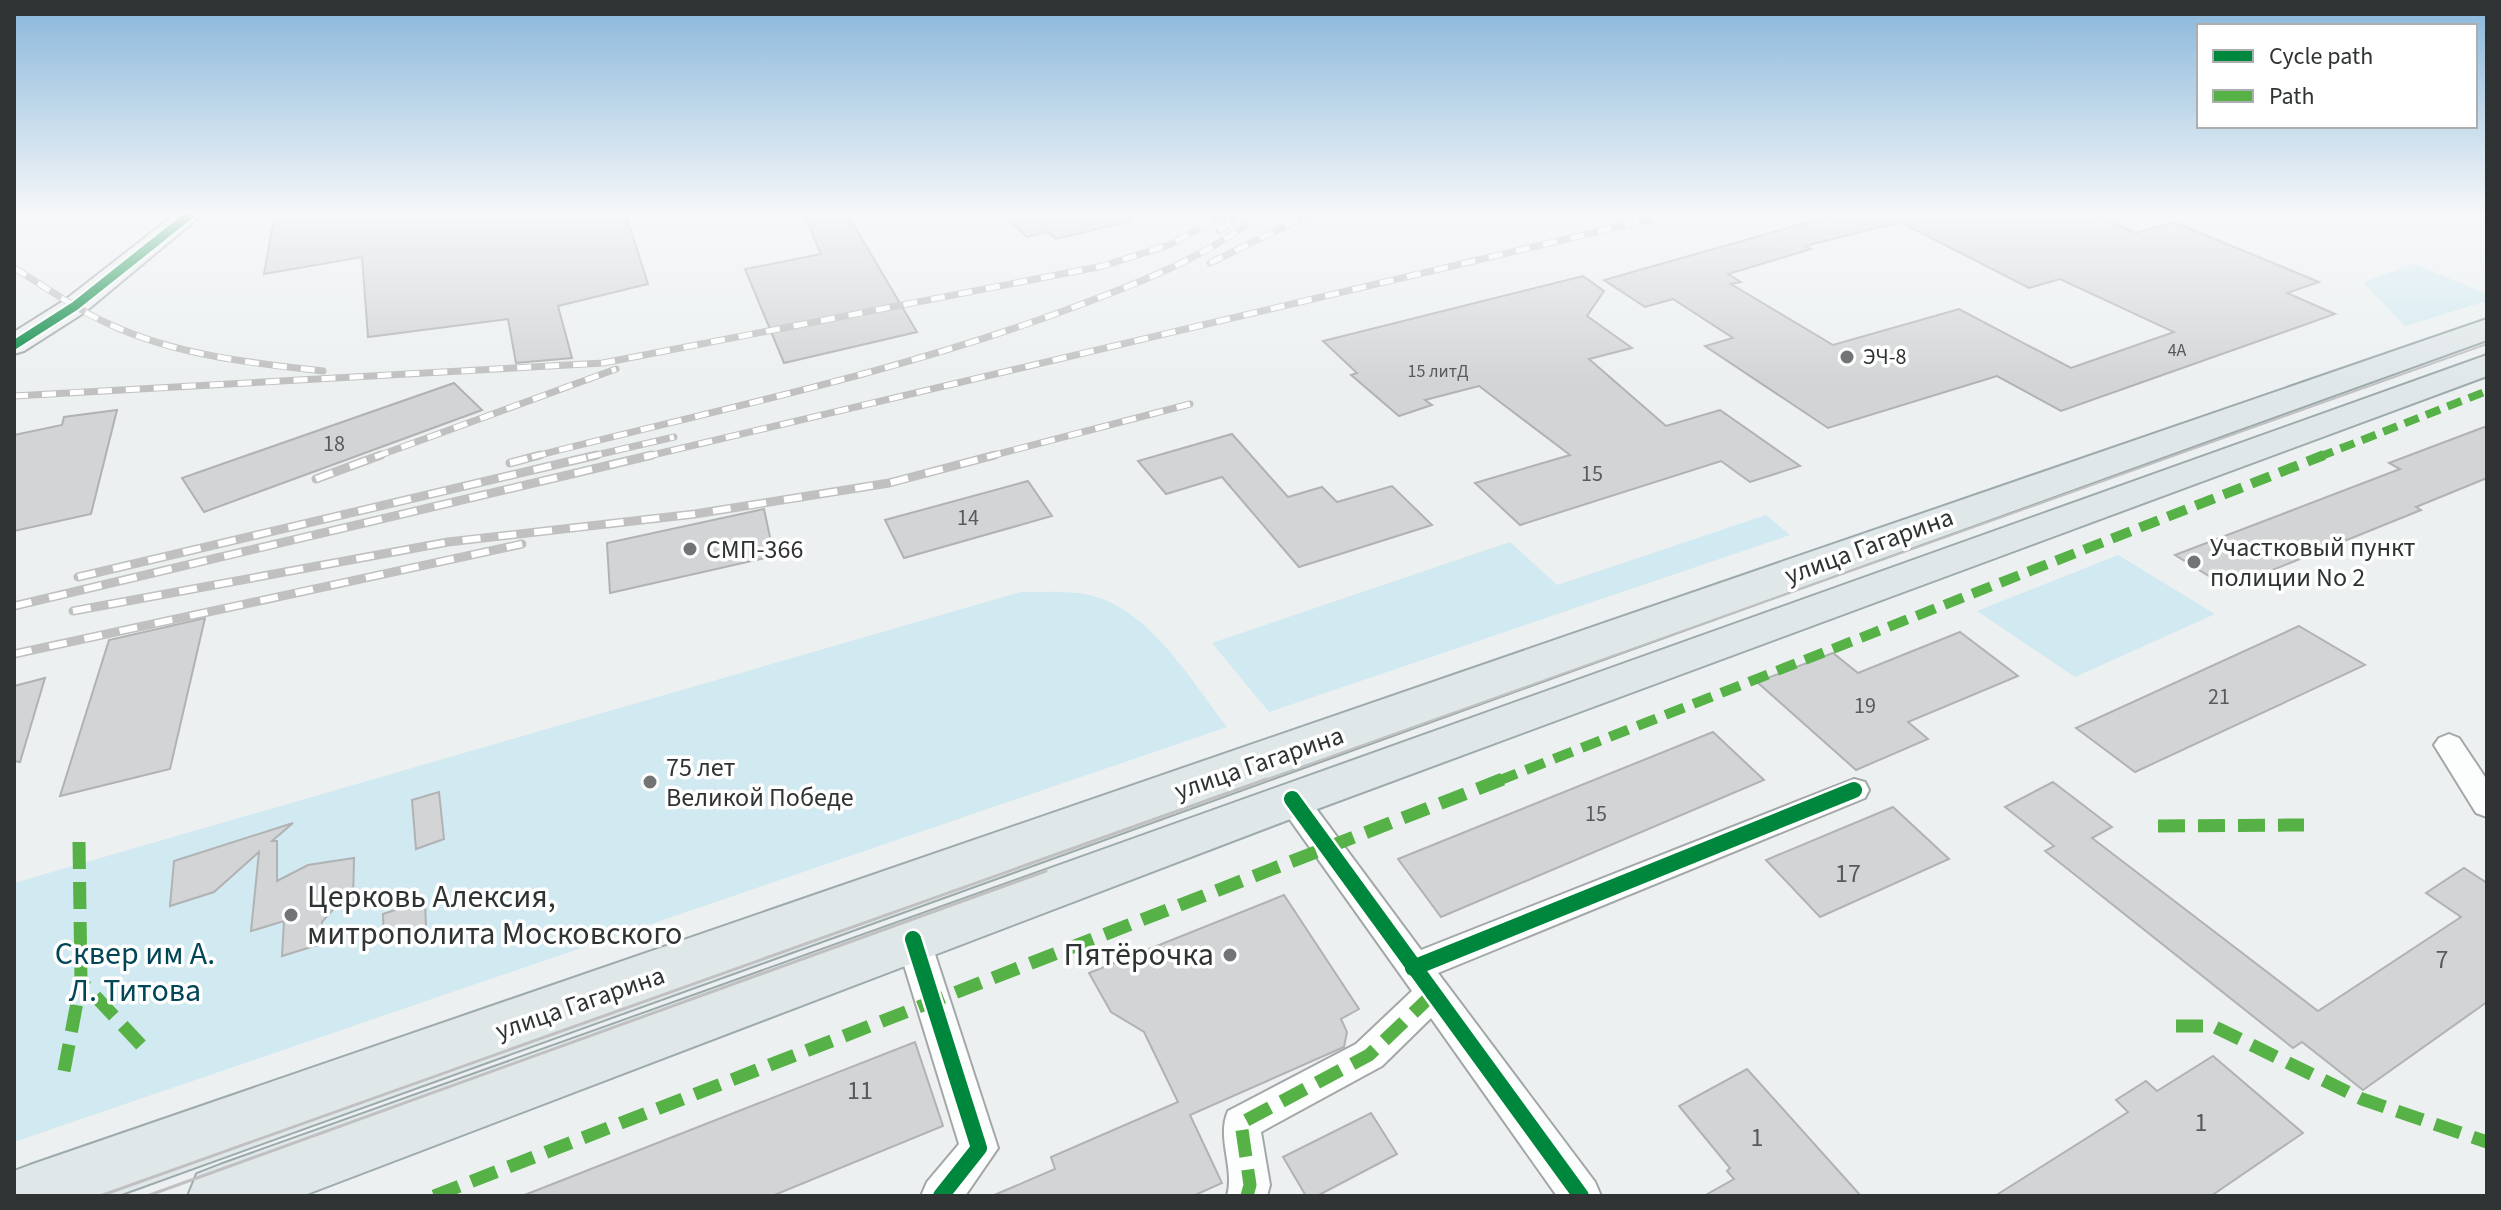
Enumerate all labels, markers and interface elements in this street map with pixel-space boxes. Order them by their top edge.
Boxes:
legend [2197,24,2477,128]
text: Cycle path [2269,39,2373,74]
text: Path [2269,79,2315,114]
house number: 4А [2168,338,2187,363]
place label: ЭЧ-8 [1863,341,1907,373]
marker: ЭЧ-8 [1838,348,1856,366]
house number: 15 литД [1408,359,1469,384]
house number: 18 [323,428,345,460]
house number: 15 [1581,458,1603,490]
street label: улица Гагарина [1780,498,1958,594]
house number: 14 [957,502,979,534]
place label: Участковый пункт полиции No 2 [2210,529,2415,596]
place label: СМП-366 [706,531,803,568]
marker: СМП-366 [681,540,699,558]
marker: Участковый пункт полиции No 2 [2185,553,2203,571]
house number: 21 [2208,681,2230,713]
house number: 19 [1854,690,1876,722]
street label: улица Гагарина [1169,717,1349,809]
place label: 75 лет Великой Победе [666,749,854,816]
marker: 75 лет Великой Победе [641,773,659,791]
house number: 15 [1585,798,1607,830]
house number: 17 [1835,855,1861,892]
place label: Церковь Алексия, митрополита Московского [307,874,682,957]
marker: Церковь Алексия, митрополита Московского [282,906,300,924]
park label: Сквер им А. Л. Титова [55,931,215,1014]
place label: Пятёрочка [1064,932,1214,978]
house number: 7 [2436,941,2448,978]
marker: Пятёрочка [1221,946,1239,964]
street label: улица Гагарина [490,957,670,1049]
house number: 11 [847,1072,873,1109]
house number: 1 [2195,1104,2207,1141]
house number: 1 [1751,1119,1763,1156]

